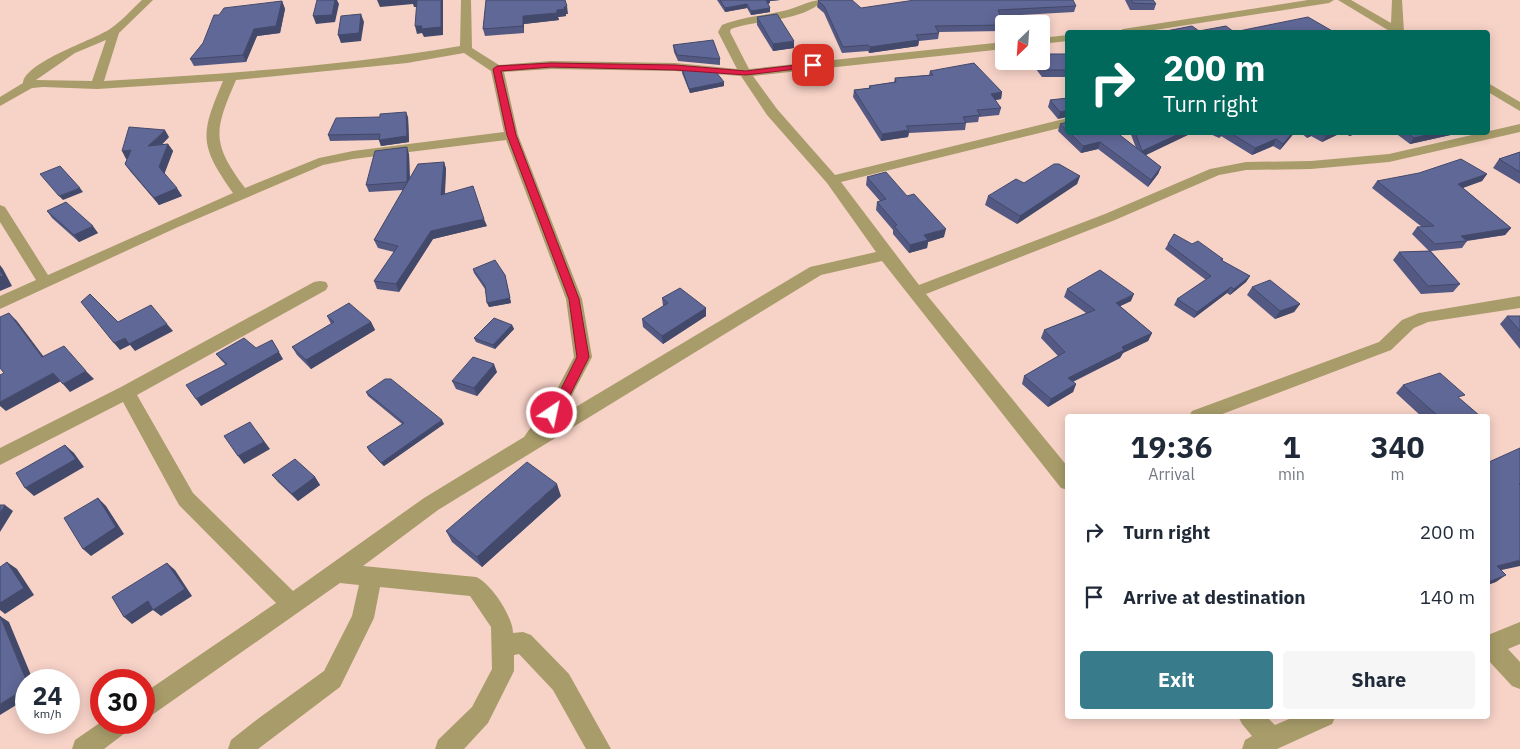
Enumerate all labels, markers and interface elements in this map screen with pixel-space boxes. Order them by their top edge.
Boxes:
north arrow [995,15,1050,70]
map controls [995,15,1050,70]
pin [792,44,834,86]
text: 200 m [1163,45,1266,91]
icon: right [1080,50,1145,115]
icon: arrive [799,51,827,79]
text: Turn right [1163,89,1258,118]
position arrow [525,386,577,438]
text: 19:36 [1131,427,1212,466]
text: 1 [1282,427,1300,466]
text: 340 [1370,427,1424,466]
text: Arrival [1148,464,1195,484]
text: min [1278,464,1305,484]
text: m [1390,464,1404,484]
icon: right [1080,518,1108,546]
text: Turn right [1123,520,1210,544]
text: 200 m [1420,520,1475,544]
icon: arrive [1080,583,1108,611]
text: Arrive at destination [1123,585,1306,609]
text: 140 m [1420,585,1475,609]
button: Exit [1080,651,1273,709]
button: Share [1283,651,1475,709]
speed limit sign: 30 [90,669,155,734]
text: 24 [32,679,63,712]
text: km/h [33,706,62,721]

